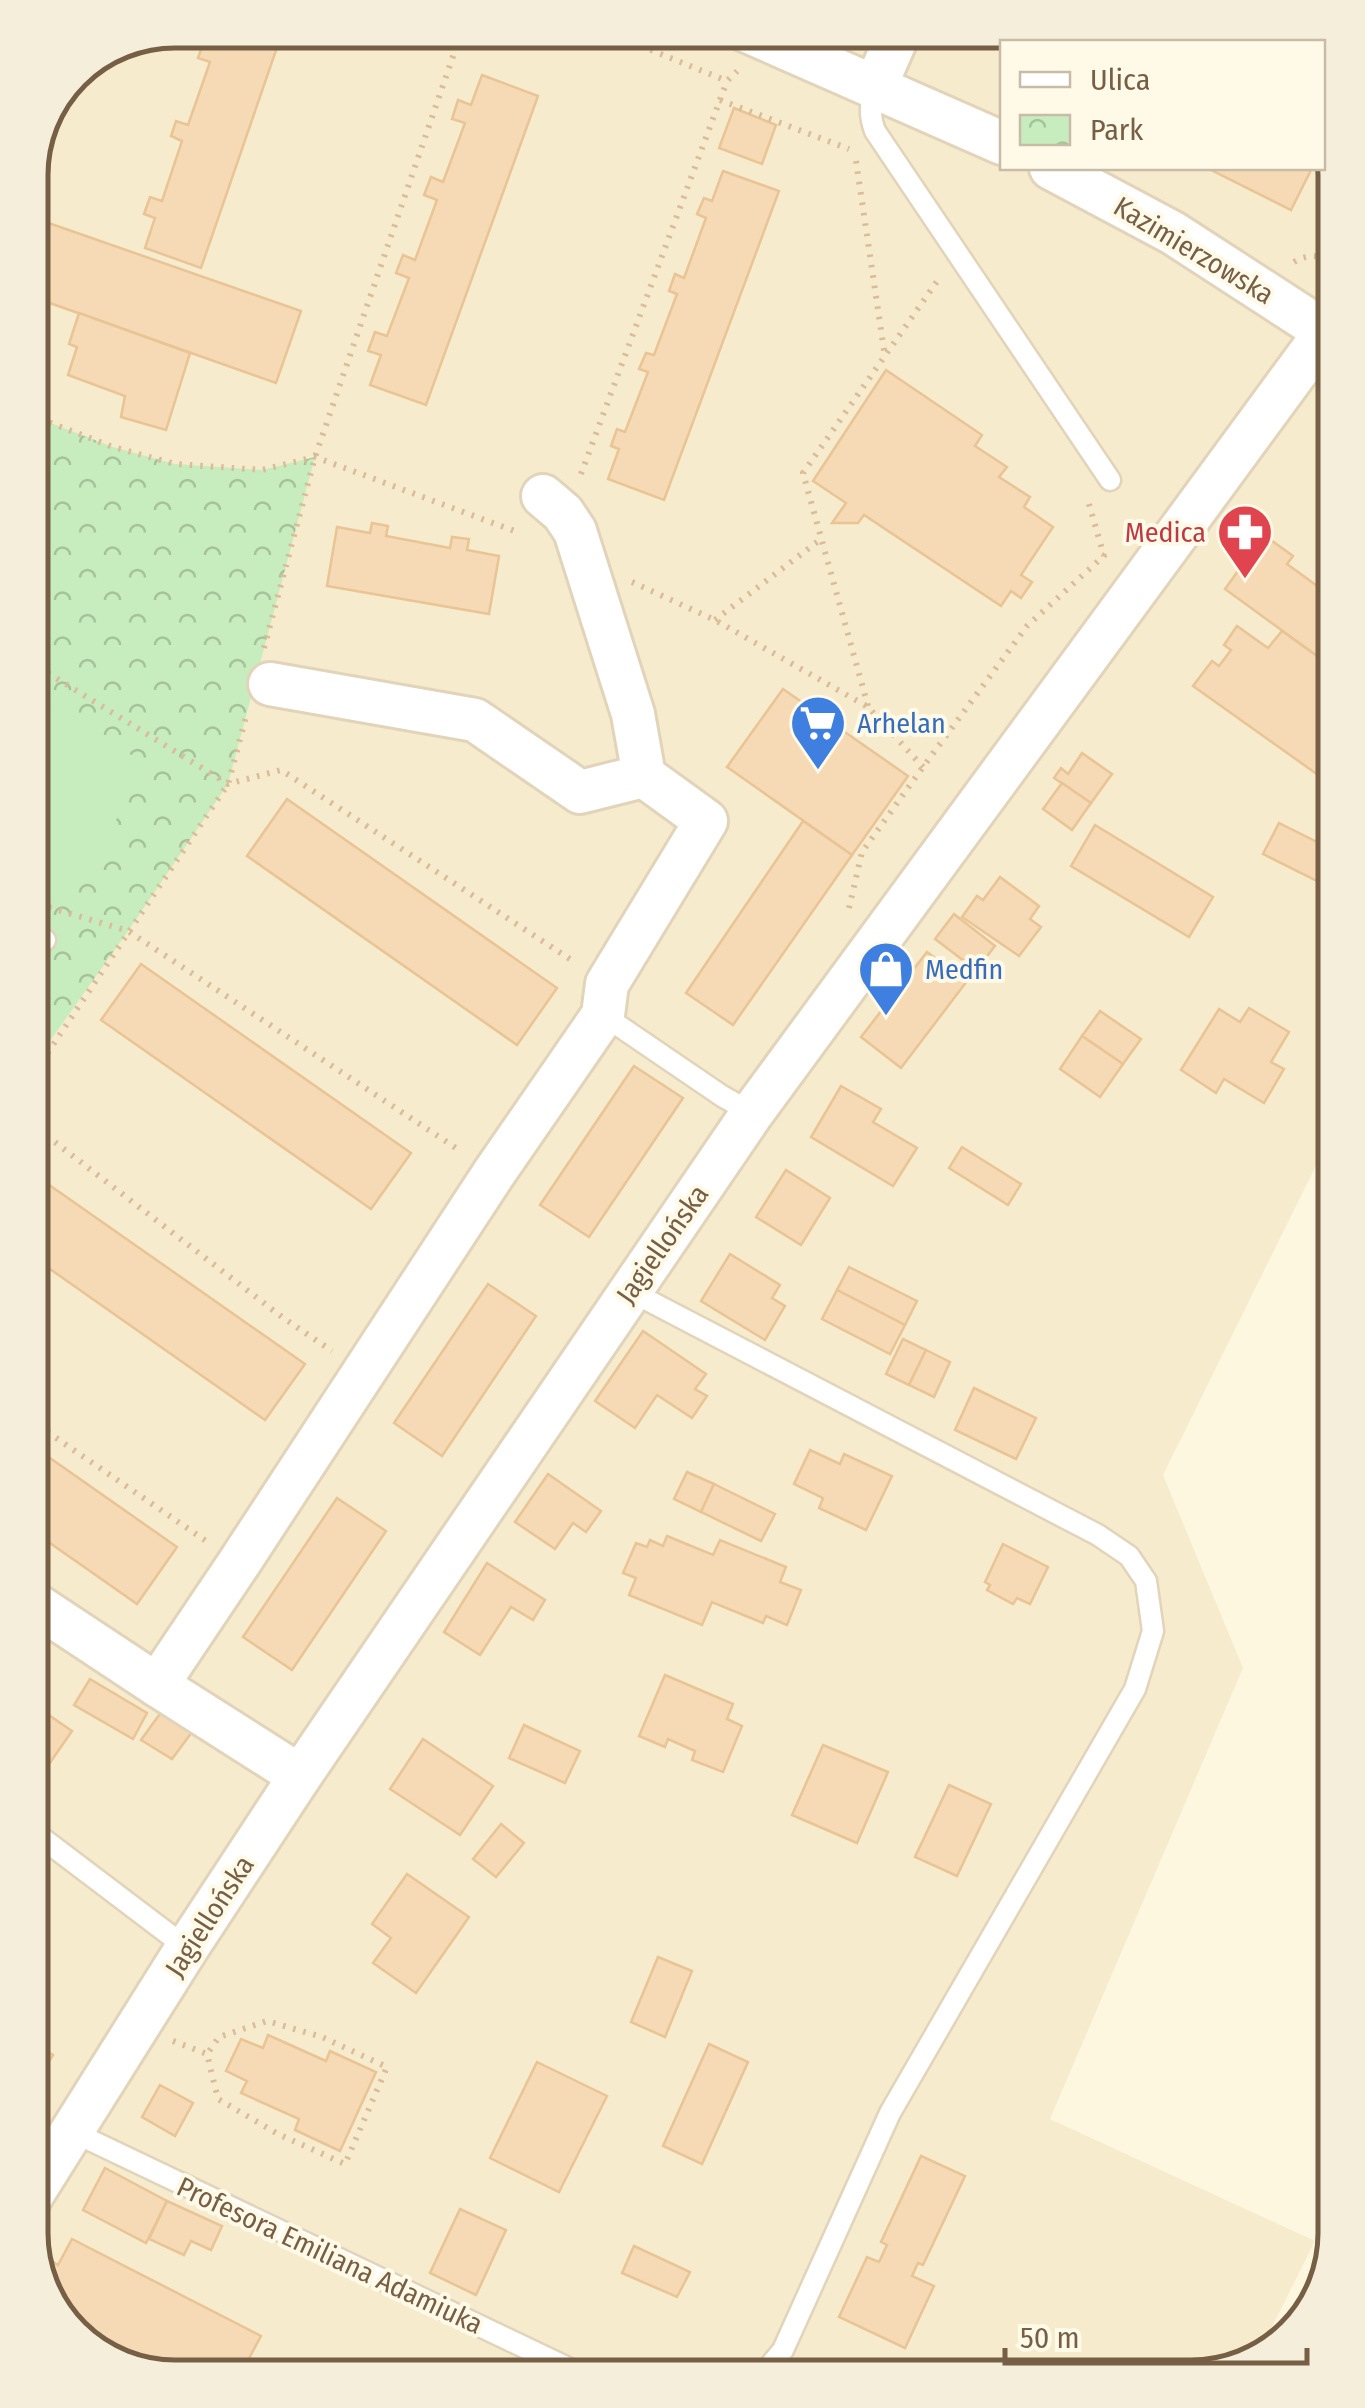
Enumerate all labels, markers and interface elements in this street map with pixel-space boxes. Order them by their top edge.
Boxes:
legend [1000,40,1325,170]
text: Ulica [1090,62,1150,98]
text: Park [1090,112,1143,148]
street label: Kazimierzowska [1108,190,1280,311]
pharmacy icon: Medica [1215,502,1275,581]
place label: Medica [1125,516,1206,549]
supermarket icon: Arhelan [788,693,848,772]
place label: Arhelan [857,707,946,740]
shop icon: Medfin [856,939,916,1018]
place label: Medfin [925,953,1003,986]
street label: Jagiellońska [609,1178,715,1310]
street label: Jagiellońska [158,1850,261,1983]
street label: Profesora Emiliana Adamiuka [172,2170,488,2341]
scale bar [1005,2303,1308,2365]
text: 50 m [1020,2320,1080,2356]

